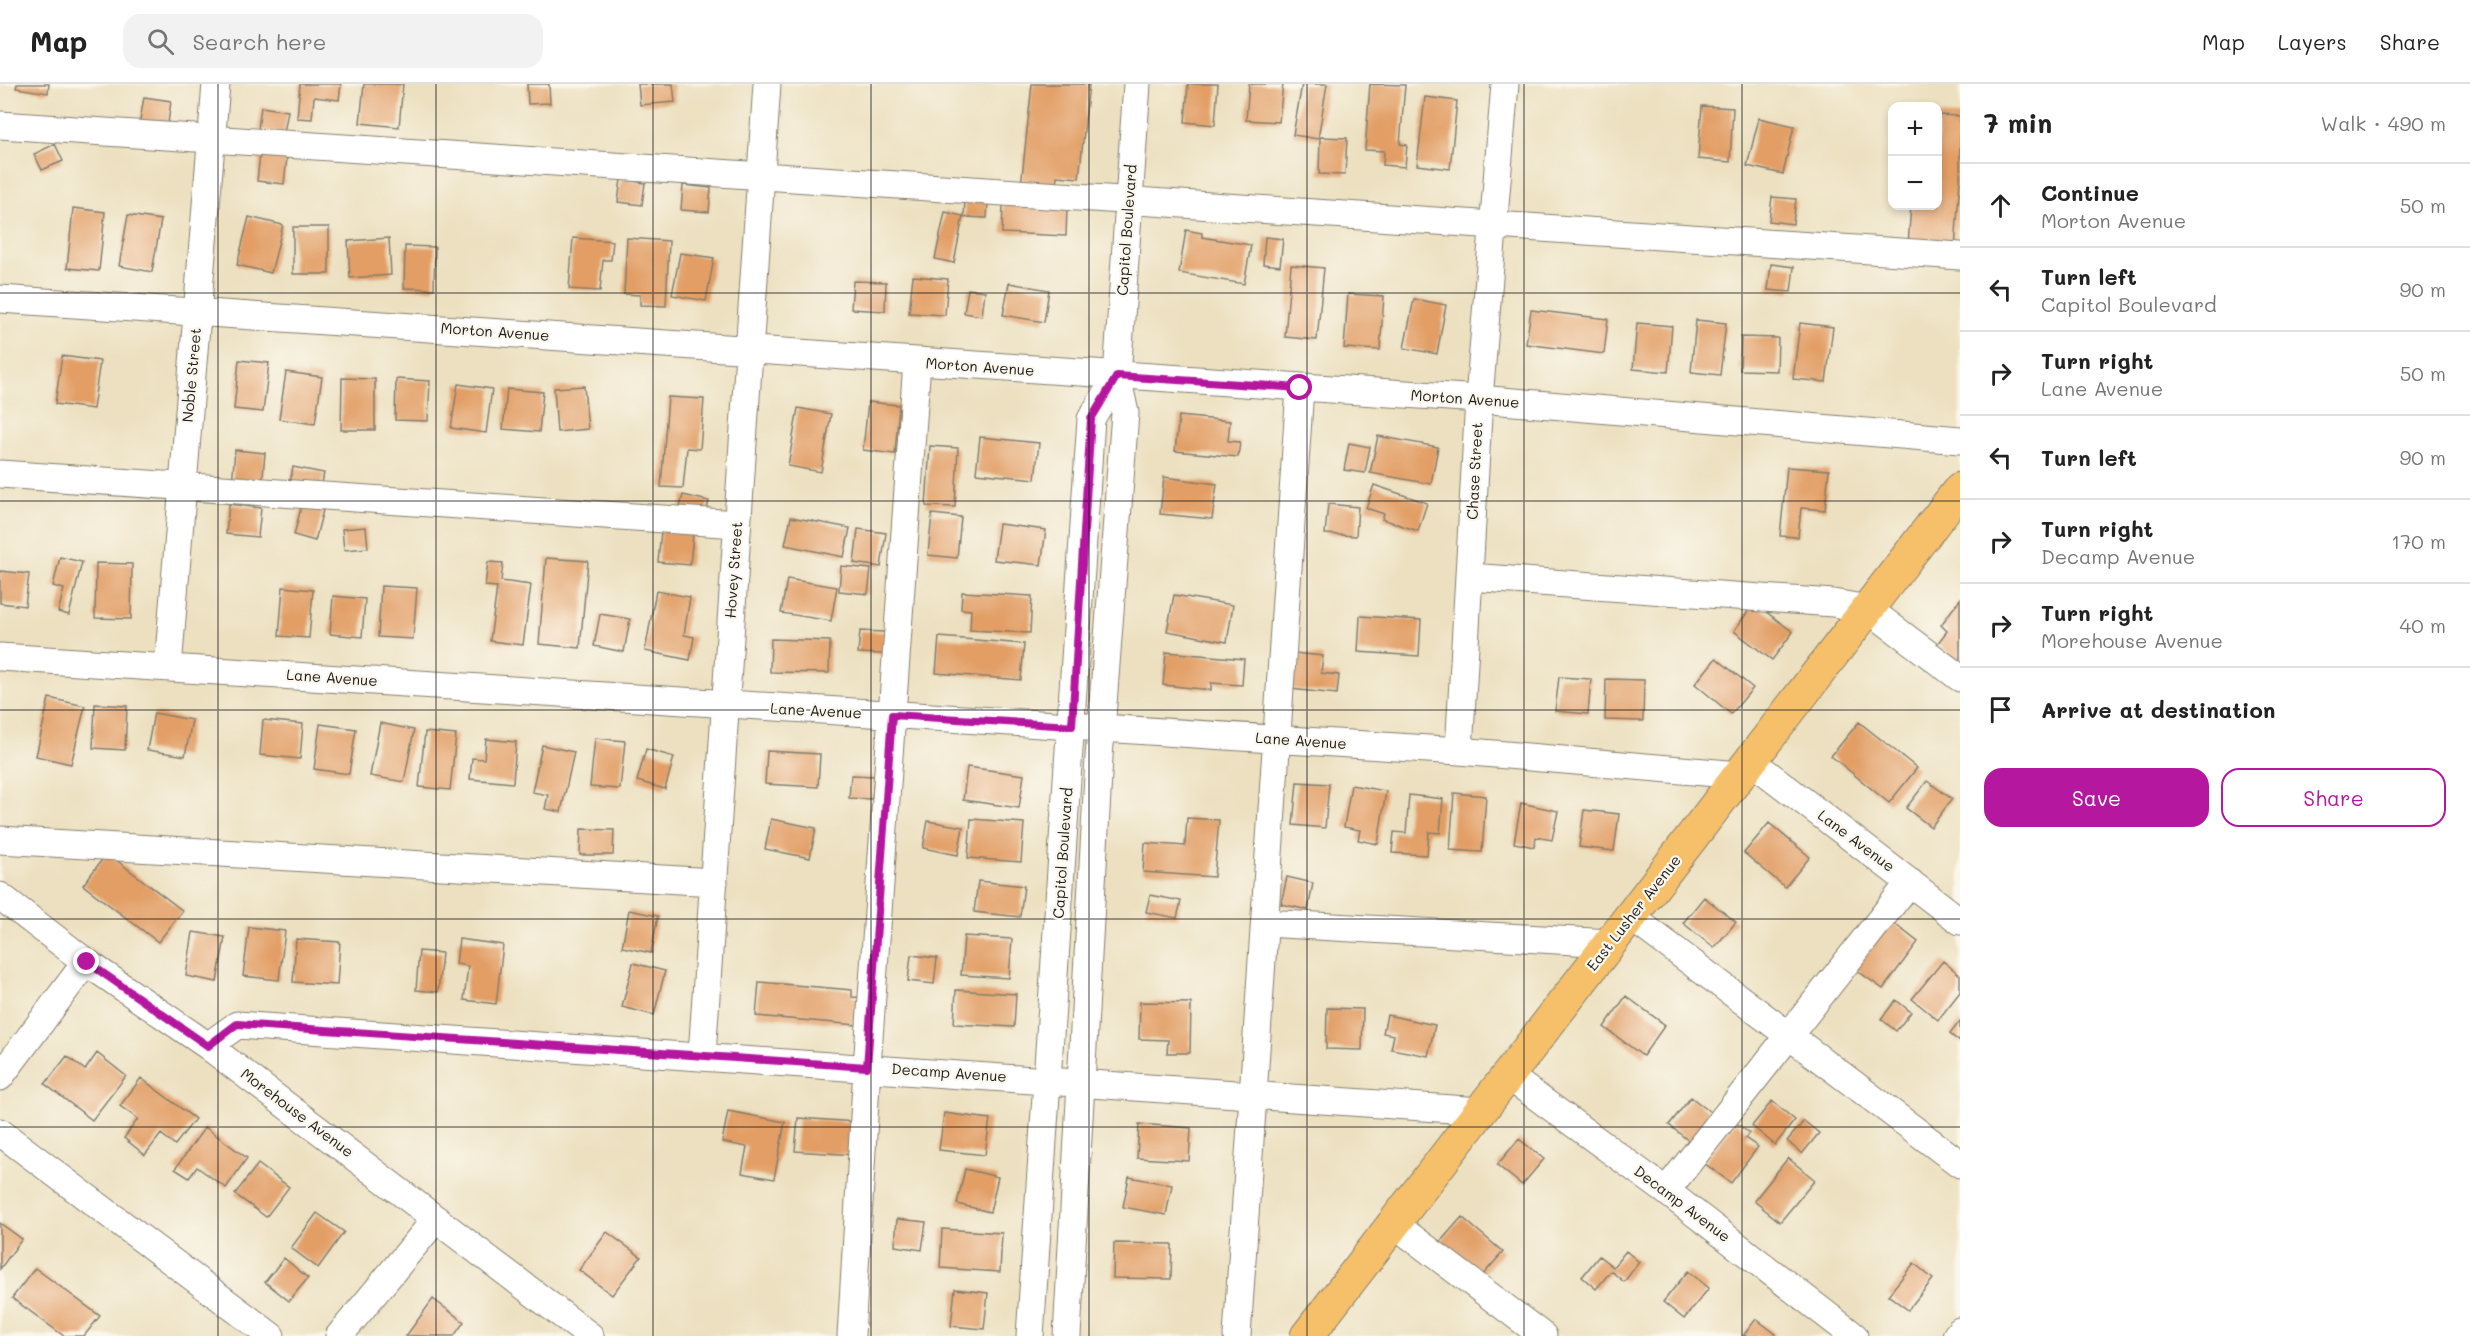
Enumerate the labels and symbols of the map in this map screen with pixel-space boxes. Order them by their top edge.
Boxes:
street label: Capitol Boulevard [1111,164,1141,296]
street label: Morton Avenue [440,317,550,345]
street label: Noble Street [177,327,205,423]
street label: Morton Avenue [925,352,1035,380]
route start [1286,374,1312,400]
street label: Morton Avenue [1410,384,1520,412]
street label: Chase Street [1461,422,1487,520]
street label: Hovey Street [720,521,746,619]
street label: Lane Avenue [286,664,378,690]
street label: Lane Avenue [770,698,862,722]
street label: Lane Avenue [1255,727,1347,753]
street label: Capitol Boulevard [1047,787,1077,919]
street label: Lane Avenue [1814,805,1899,876]
street label: East Lusher Avenue [1582,850,1685,974]
route end [73,948,99,974]
street label: Decamp Avenue [891,1058,1007,1086]
street label: Morehouse Avenue [237,1063,358,1161]
street label: Decamp Avenue [1630,1160,1735,1246]

